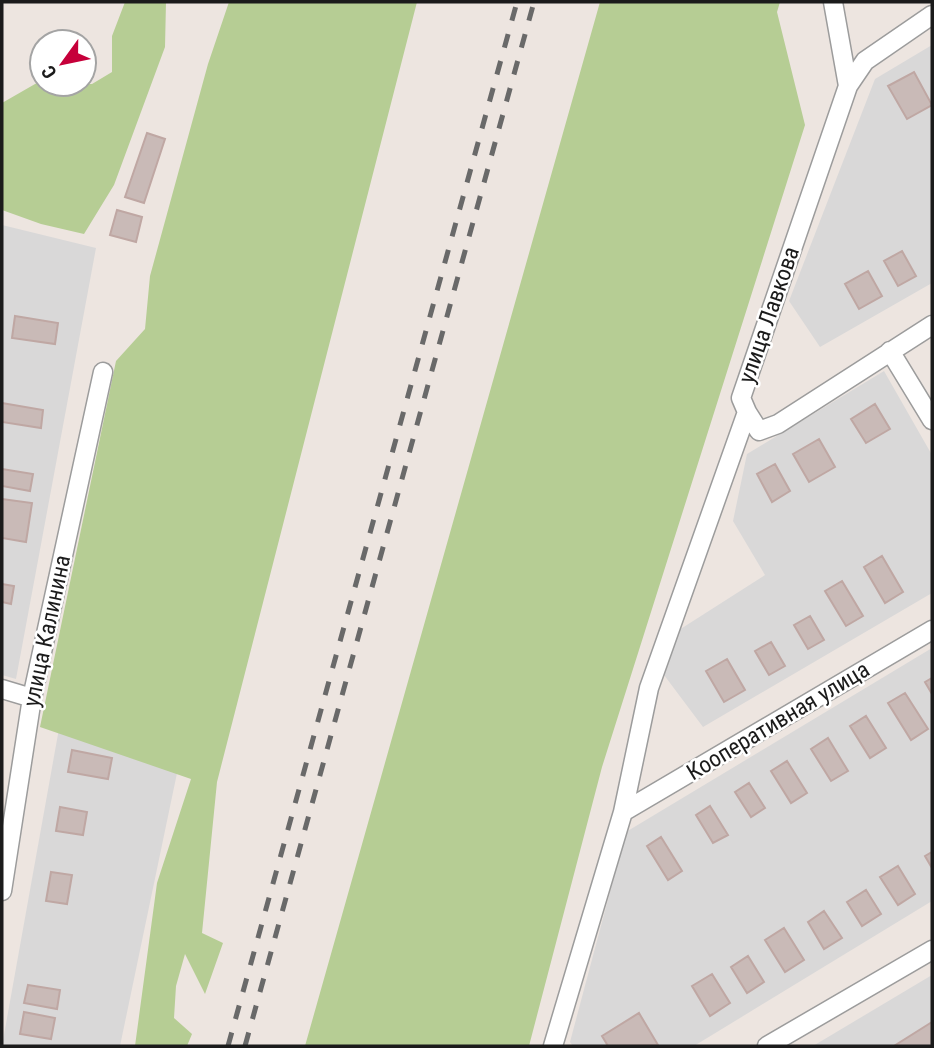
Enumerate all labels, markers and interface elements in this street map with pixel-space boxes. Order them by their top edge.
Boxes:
north arrow [28,28,98,98]
text: С [36,61,62,83]
street label: улица Лавкова [733,243,805,387]
street label: улица Калинина [18,553,76,709]
street label: Кооперативная улица [682,656,874,786]

